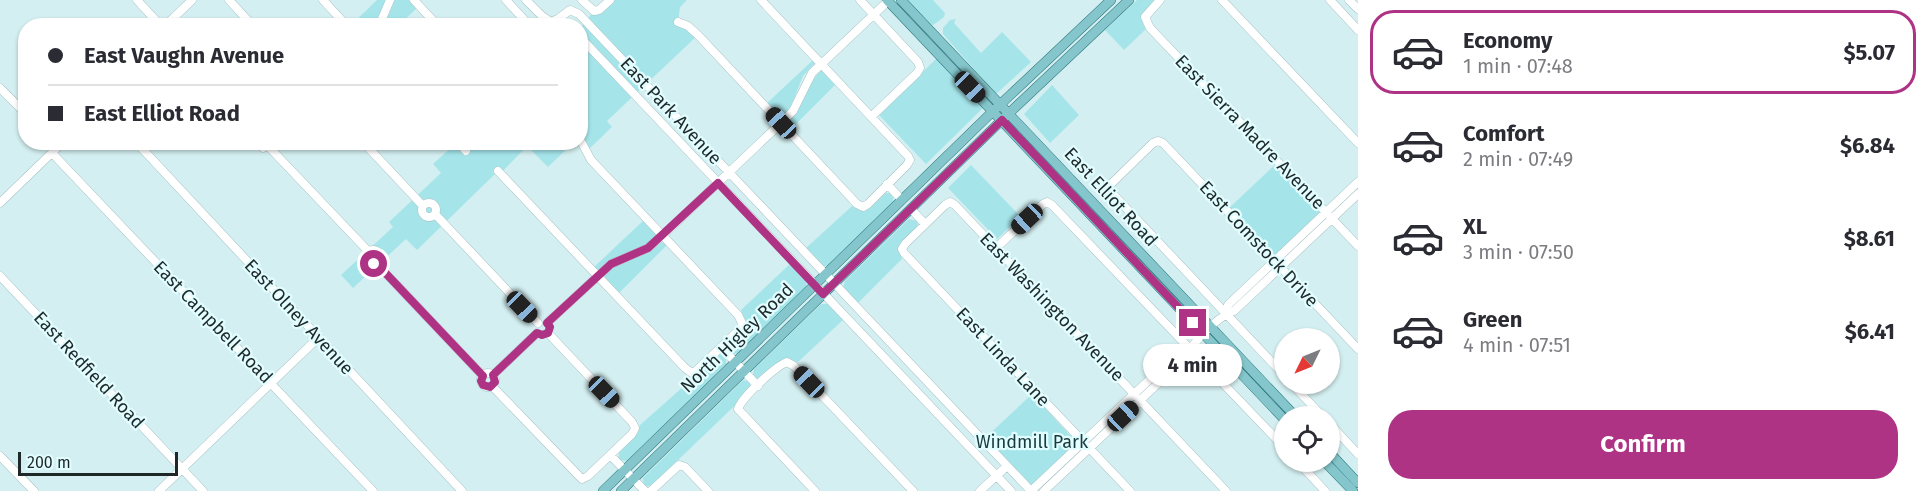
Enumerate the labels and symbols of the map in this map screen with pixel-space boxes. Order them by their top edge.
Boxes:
street label: East Sierra Madre Avenue [1170,50,1330,214]
street label: East Park Avenue [616,53,726,169]
car [951,68,989,106]
car [762,104,800,142]
street label: East Elliot Road [1060,143,1162,251]
street label: East Comstock Drive [1195,176,1323,312]
car [1008,200,1046,238]
street label: East Washington Avenue [975,228,1129,386]
route start [360,250,387,277]
street label: East Olney Avenue [240,255,358,379]
street label: East Campbell Road [149,256,277,388]
street label: North Higley Road [676,279,798,397]
car [503,288,541,326]
street label: East Linda Lane [951,303,1055,411]
street label: East Redfield Road [29,307,149,433]
route end [1179,309,1206,336]
north arrow [1274,328,1340,394]
callout: 4 min [1144,344,1242,386]
car [790,363,828,401]
car [585,373,623,411]
car [1104,397,1142,435]
park label: Windmill Park [976,431,1089,453]
scale bar [18,449,178,476]

